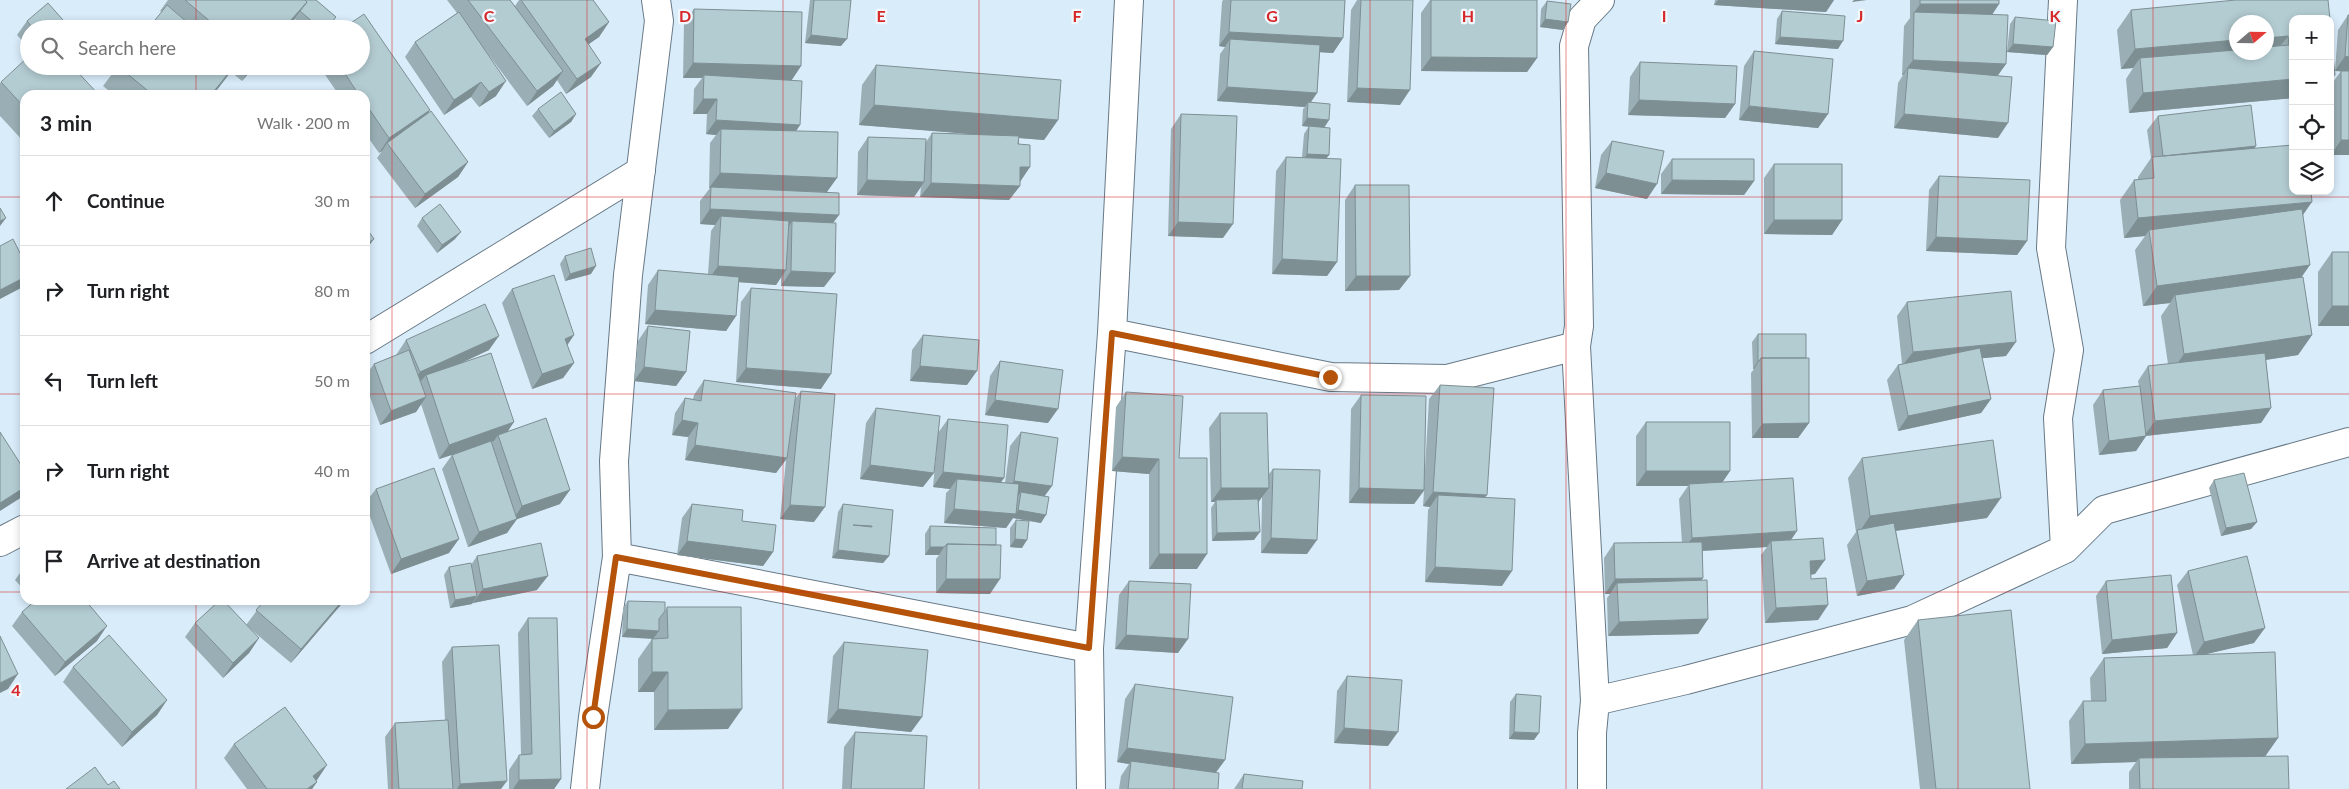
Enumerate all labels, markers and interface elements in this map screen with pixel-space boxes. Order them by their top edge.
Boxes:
text: C [484,6,495,25]
text: D [679,6,691,25]
text: E [876,6,886,25]
text: F [1072,6,1082,25]
text: G [1266,6,1278,25]
text: H [1462,6,1474,25]
text: I [1662,6,1666,25]
text: J [1857,6,1863,25]
text: K [2050,6,2062,25]
north arrow [2229,15,2274,60]
map controls [2289,15,2334,195]
button: + [2289,15,2334,60]
search box [20,20,370,75]
icon: search [38,34,66,62]
text: Search here [78,36,176,59]
button: − [2289,60,2334,105]
button: locate [2289,105,2334,150]
text: 3 min [40,110,92,135]
text: Walk · 200 m [257,113,350,132]
button: layers [2289,150,2334,195]
icon: ahead [40,187,68,215]
text: Continue [87,189,165,212]
text: 30 m [314,191,350,210]
icon: right [40,277,68,305]
text: Turn right [87,279,169,302]
text: 80 m [314,281,350,300]
route end [1319,366,1342,389]
icon: left [40,367,68,395]
text: Turn left [87,369,158,392]
text: 50 m [314,371,350,390]
icon: right [40,457,68,485]
text: Turn right [87,459,169,482]
text: 40 m [314,461,350,480]
icon: arrive [40,547,68,575]
text: Arrive at destination [87,549,260,572]
text: 4 [11,680,21,699]
route start [582,706,605,729]

